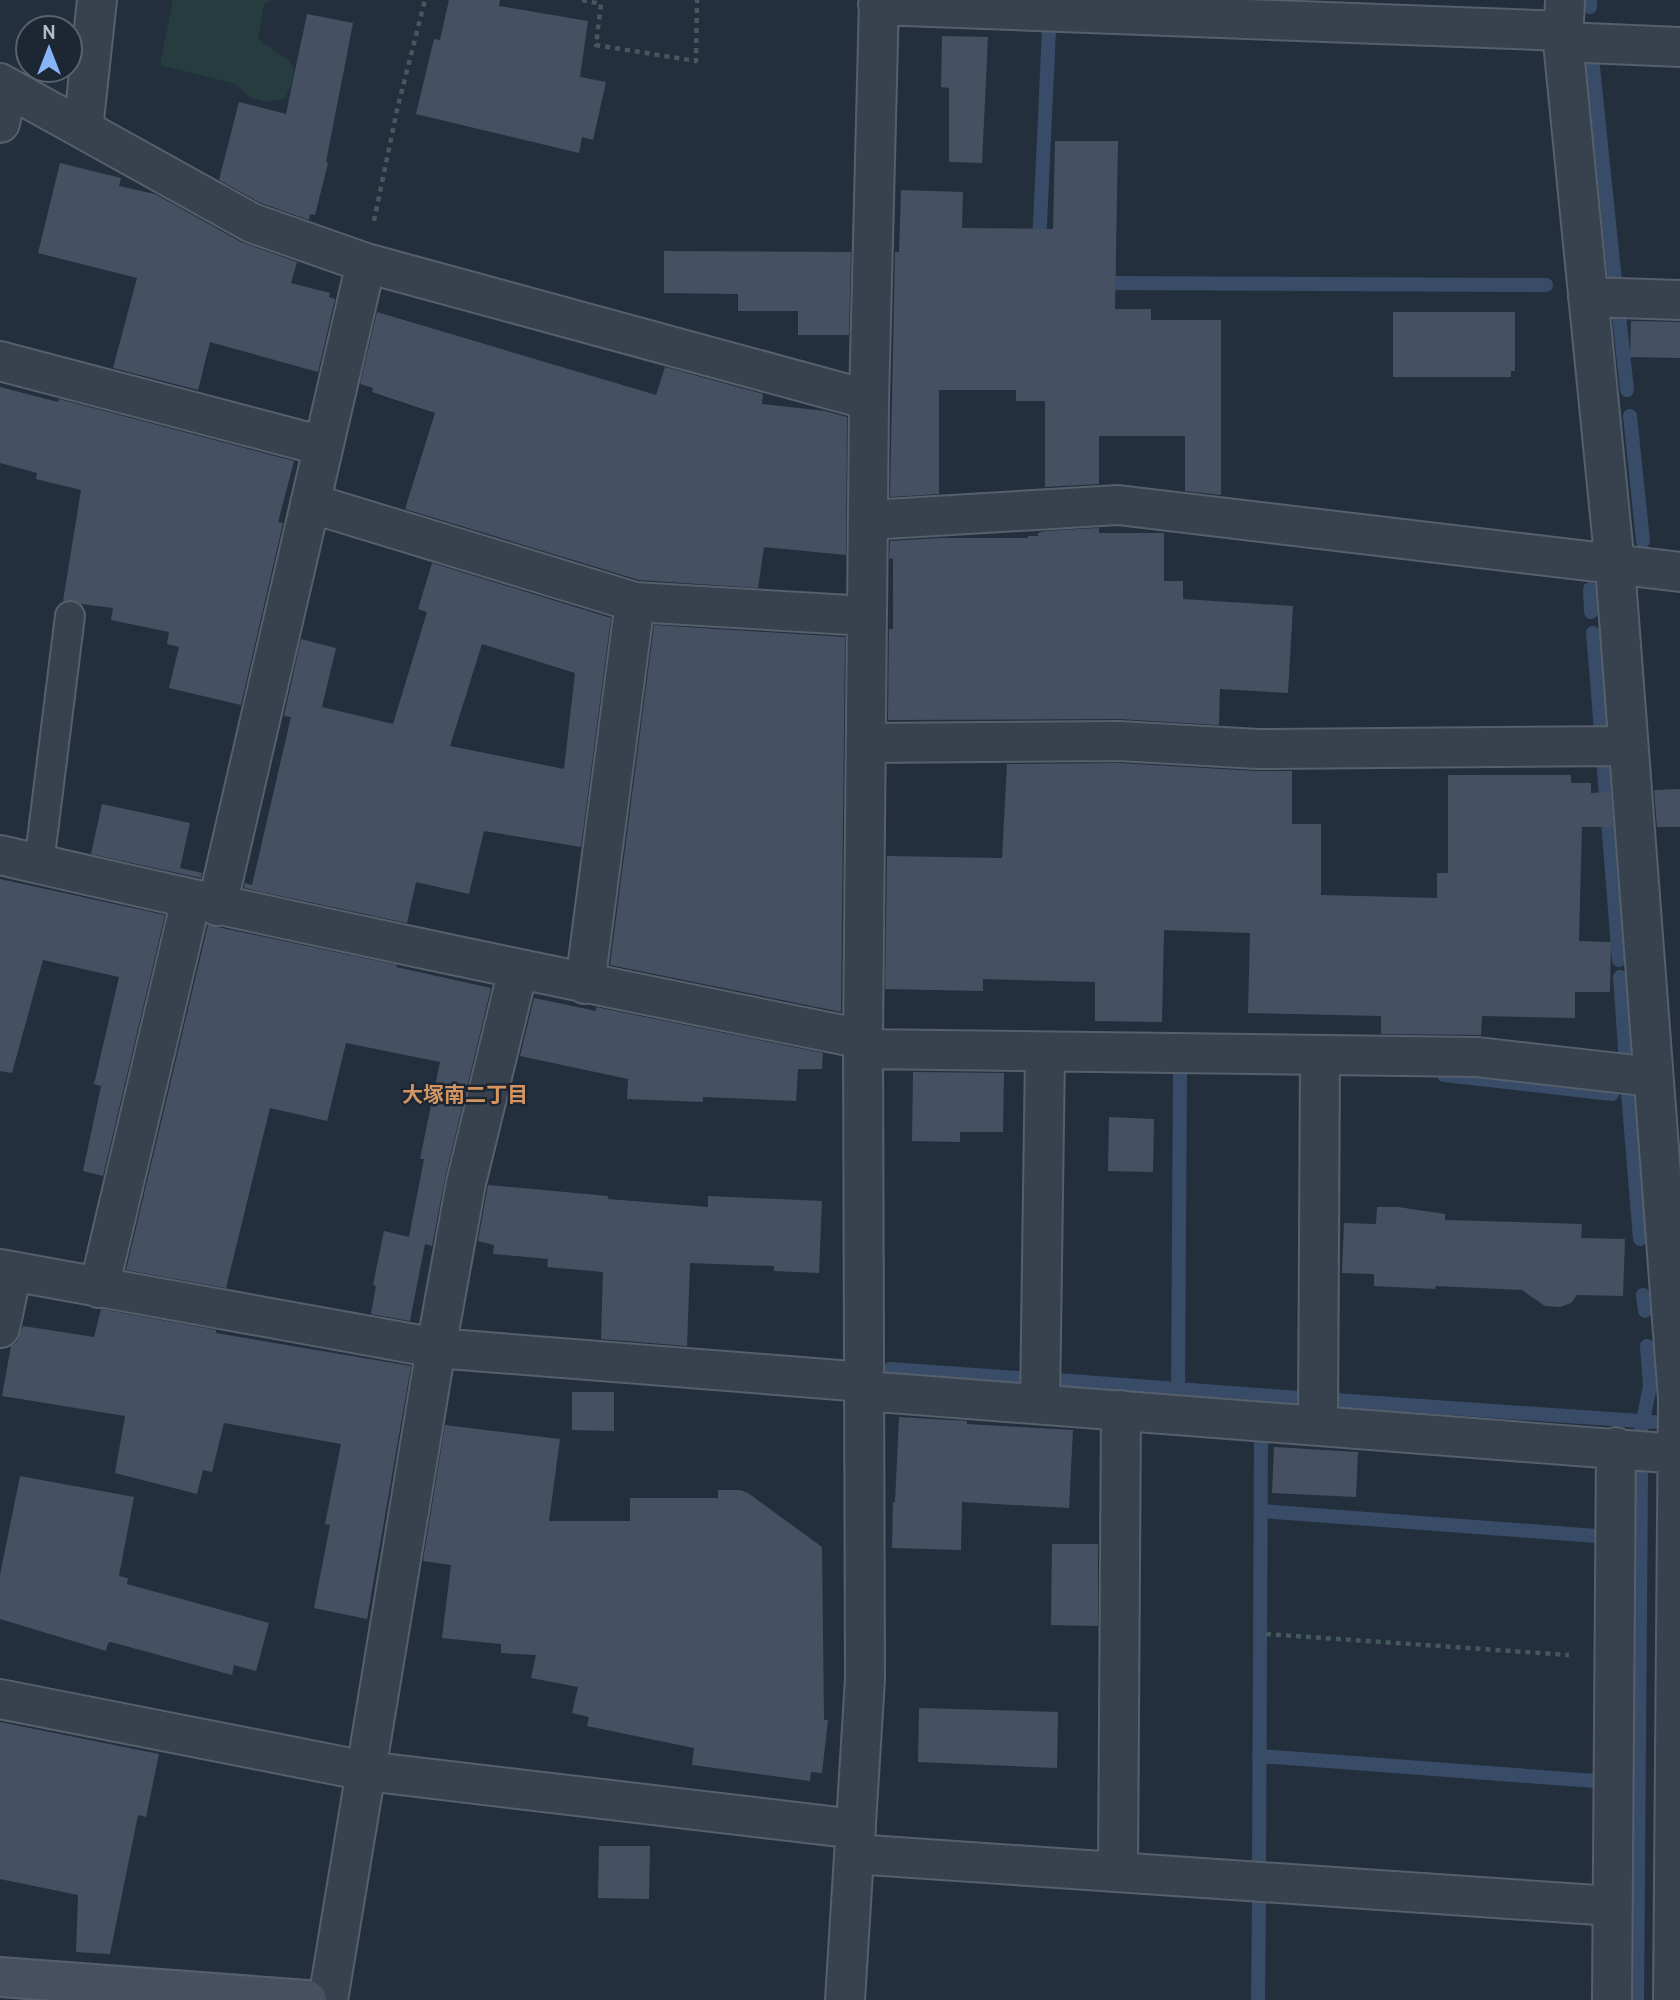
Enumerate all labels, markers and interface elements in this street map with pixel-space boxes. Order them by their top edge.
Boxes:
north arrow [14,14,84,84]
text: N [42,21,56,44]
district label: 大塚南二丁目 [402,1082,528,1107]

